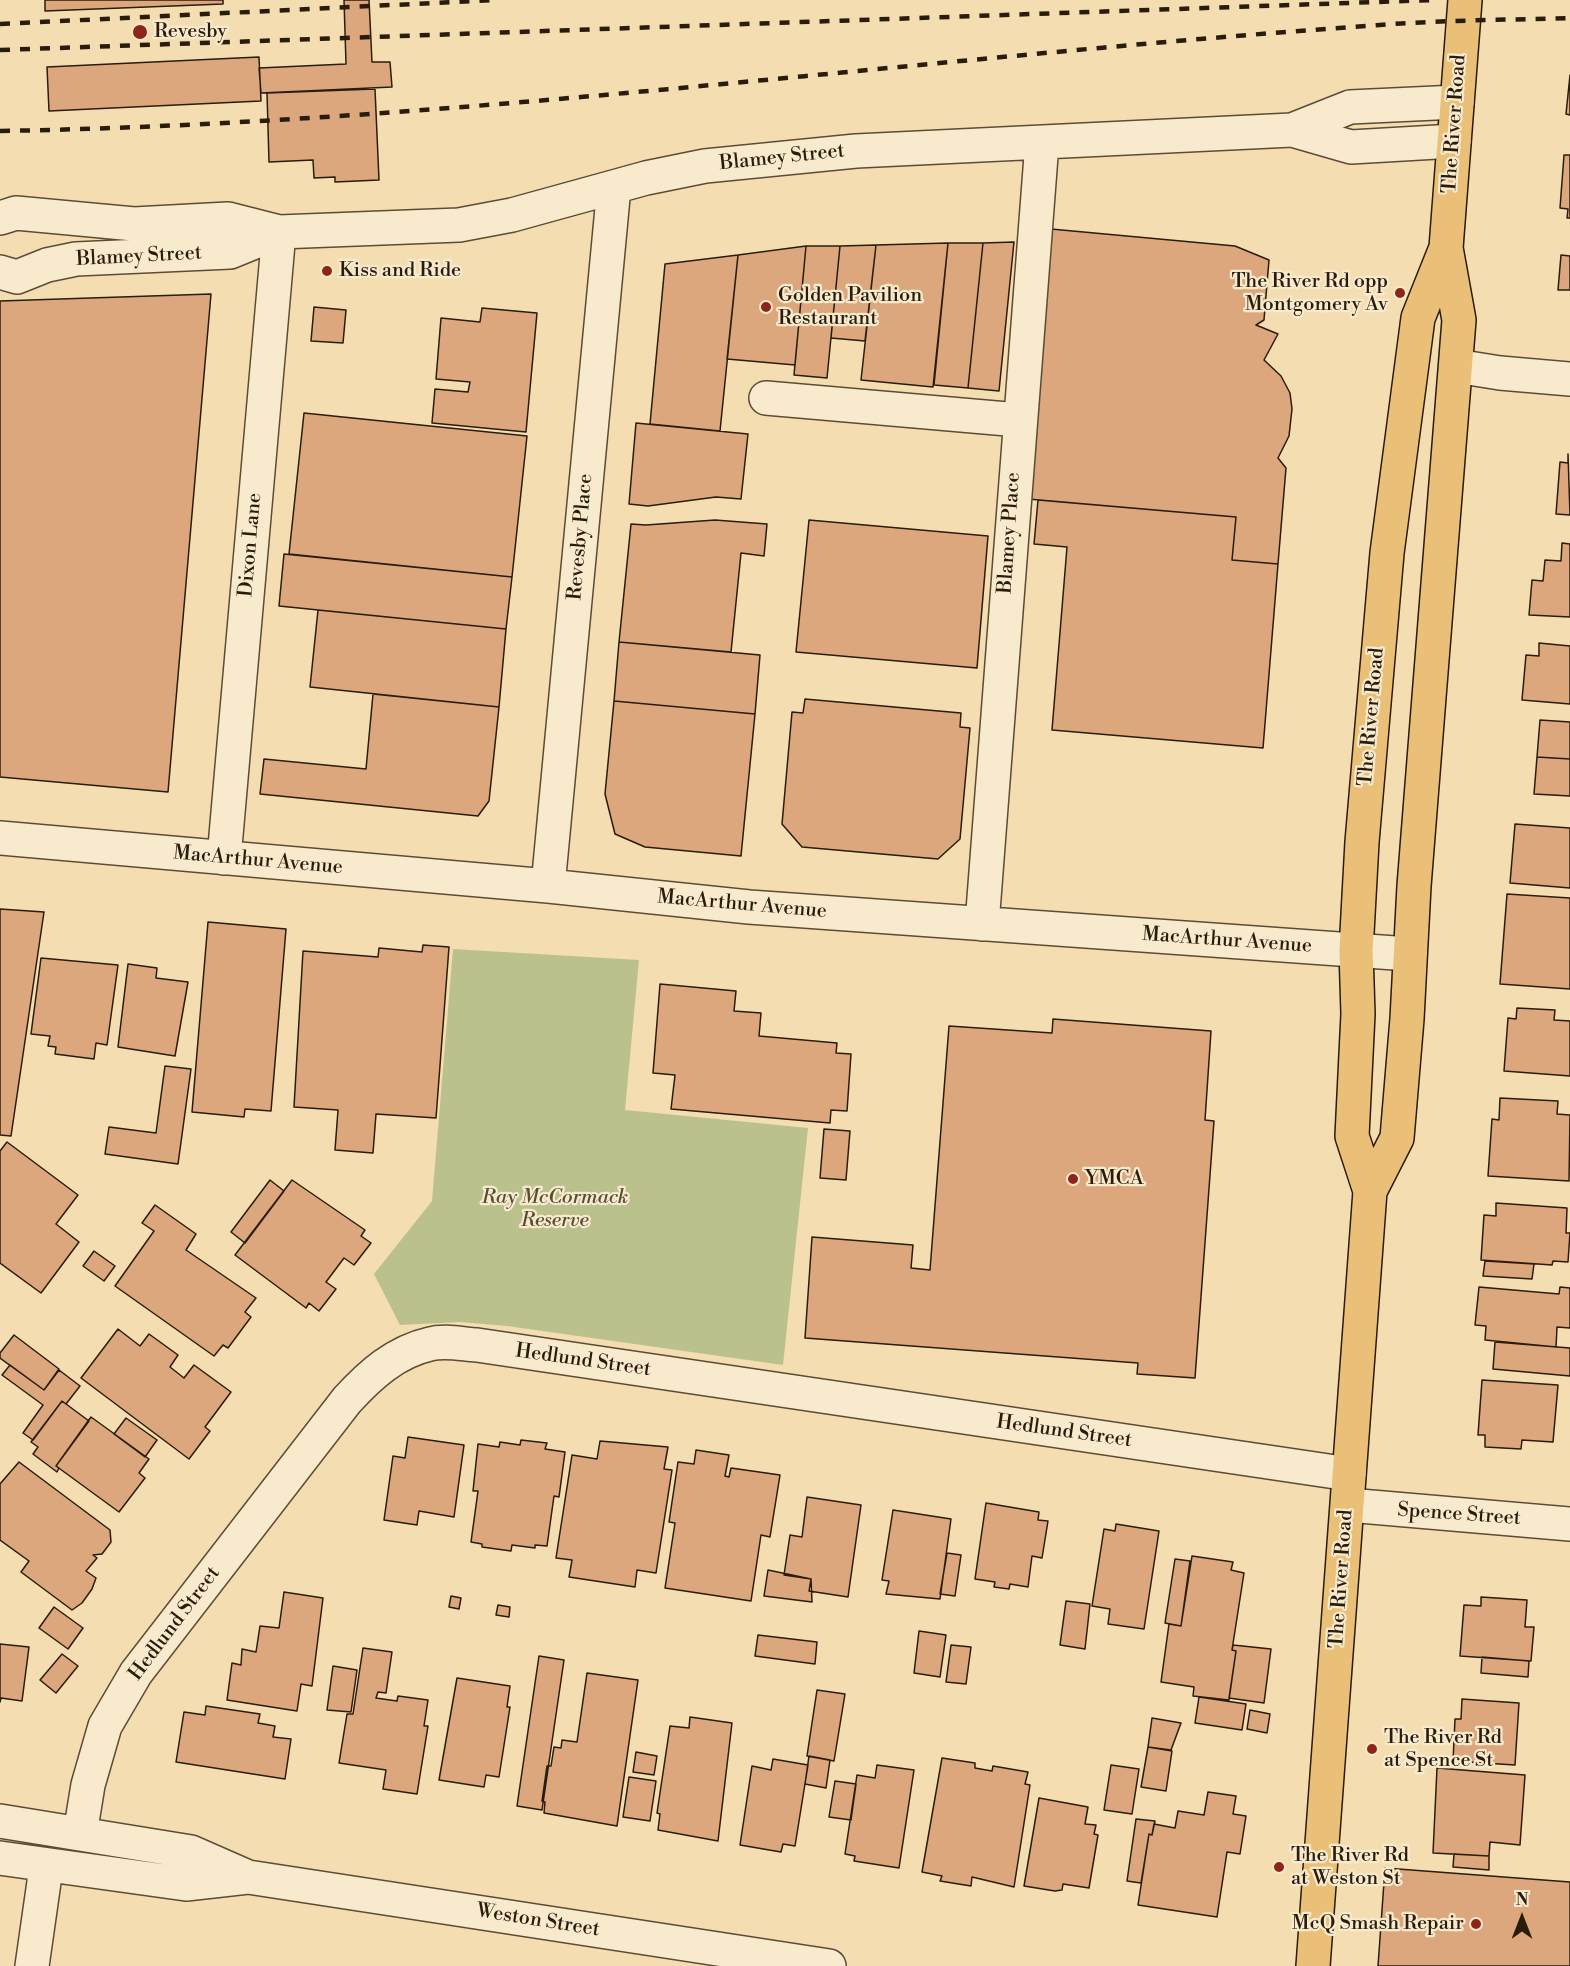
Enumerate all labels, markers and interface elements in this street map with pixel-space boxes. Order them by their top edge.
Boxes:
place label: Revesby [154,20,227,44]
marker: Revesby [131,23,149,41]
street label: The River Road [1438,54,1472,194]
street label: Blamey Street [718,139,846,177]
street label: Blamey Street [76,242,202,272]
place label: Kiss and Ride [339,259,461,283]
marker: Kiss and Ride [320,264,334,278]
place label: The River Rd opp Montgomery Av [1232,270,1388,317]
place label: Golden Pavilion Restaurant [778,284,922,331]
marker: The River Rd opp Montgomery Av [1393,286,1407,300]
marker: Golden Pavilion Restaurant [759,300,773,314]
street label: Blamey Place [994,472,1026,594]
street label: Revesby Place [564,473,598,601]
street label: Dixon Lane [234,492,268,598]
street label: The River Road [1354,647,1390,787]
street label: MacArthur Avenue [172,842,344,880]
street label: MacArthur Avenue [656,886,828,924]
street label: MacArthur Avenue [1141,923,1313,959]
place label: YMCA [1085,1167,1144,1191]
marker: YMCA [1066,1172,1080,1186]
park label: Ray McCormack Reserve [482,1186,628,1233]
street label: Hedlund Street [514,1340,652,1382]
street label: Hedlund Street [995,1411,1133,1453]
street label: Spence Street [1396,1499,1522,1531]
street label: The River Road [1325,1509,1359,1649]
street label: Hedlund Street [124,1562,226,1686]
place label: The River Rd at Spence St [1384,1726,1502,1773]
marker: The River Rd at Spence St [1365,1742,1379,1756]
place label: The River Rd at Weston St [1291,1844,1409,1891]
marker: The River Rd at Weston St [1272,1860,1286,1874]
north arrow [1492,1888,1552,1948]
text: N [1516,1890,1528,1910]
street label: Weston Street [475,1899,601,1943]
place label: McQ Smash Repair [1292,1912,1464,1936]
marker: McQ Smash Repair [1469,1917,1483,1931]

